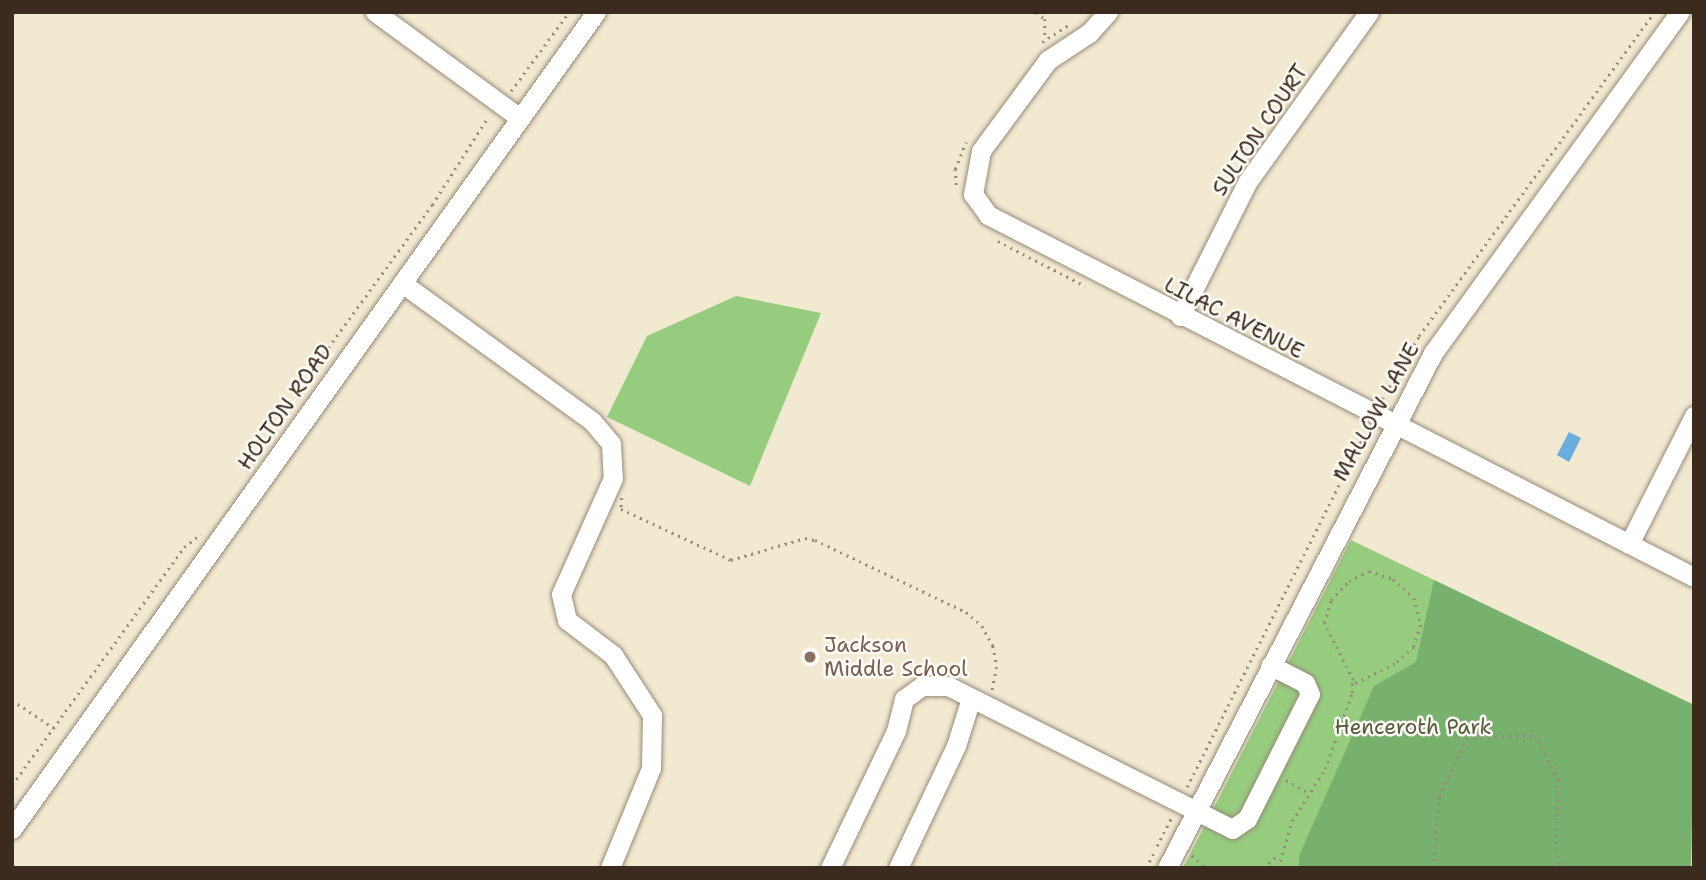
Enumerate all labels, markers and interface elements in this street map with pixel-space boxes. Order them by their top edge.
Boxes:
street label: SULTON COURT [1207,60,1313,200]
street label: LILAC AVENUE [1160,272,1308,364]
street label: MALLOW LANE [1327,338,1425,486]
street label: HOLTON ROAD [232,339,338,475]
place label: Jackson Middle School [824,632,967,682]
marker: Jackson Middle School [802,649,818,665]
park label: Henceroth Park [1335,714,1491,740]

